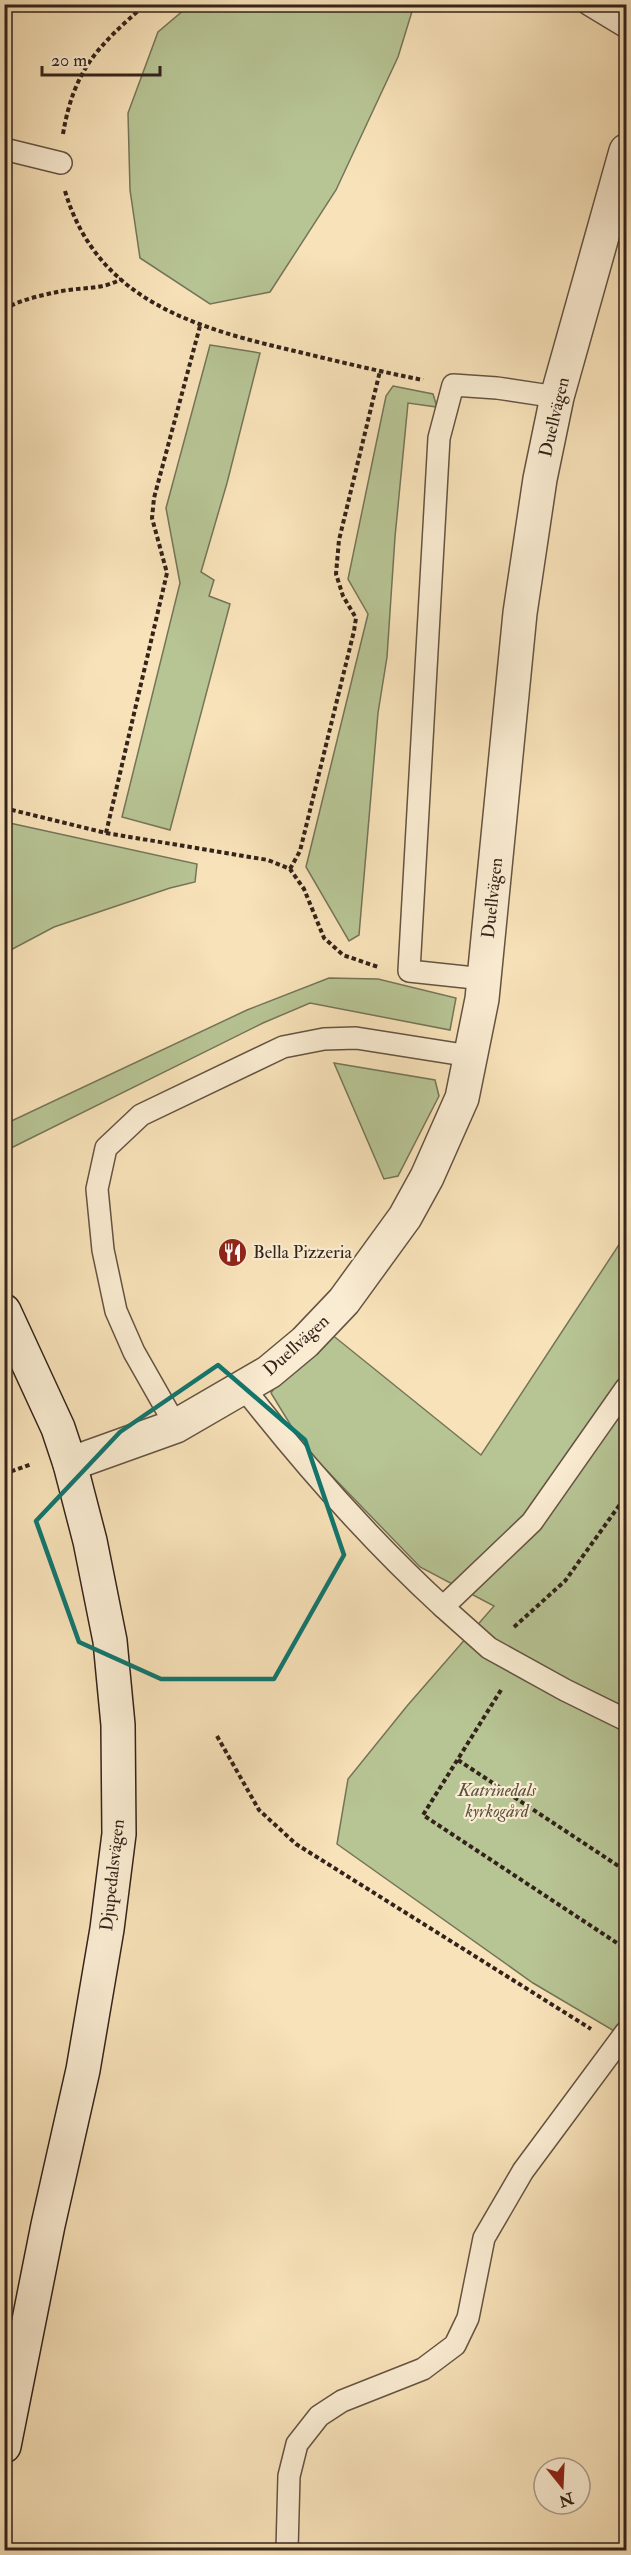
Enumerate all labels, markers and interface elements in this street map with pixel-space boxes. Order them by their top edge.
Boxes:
scale bar [42,39,160,77]
text: 20 m [51,49,87,72]
street label: Duellvägen [534,375,575,459]
street label: Duellvägen [477,856,508,940]
restaurant icon: Bella Pizzeria [216,1236,248,1268]
place label: Bella Pizzeria [253,1241,352,1264]
street label: Duellvägen [258,1310,334,1381]
park label: Katrinedals kyrkogård [457,1779,537,1823]
street label: Djupedalsvägen [95,1818,130,1932]
north arrow [532,2456,592,2516]
text: N [556,2487,577,2511]

